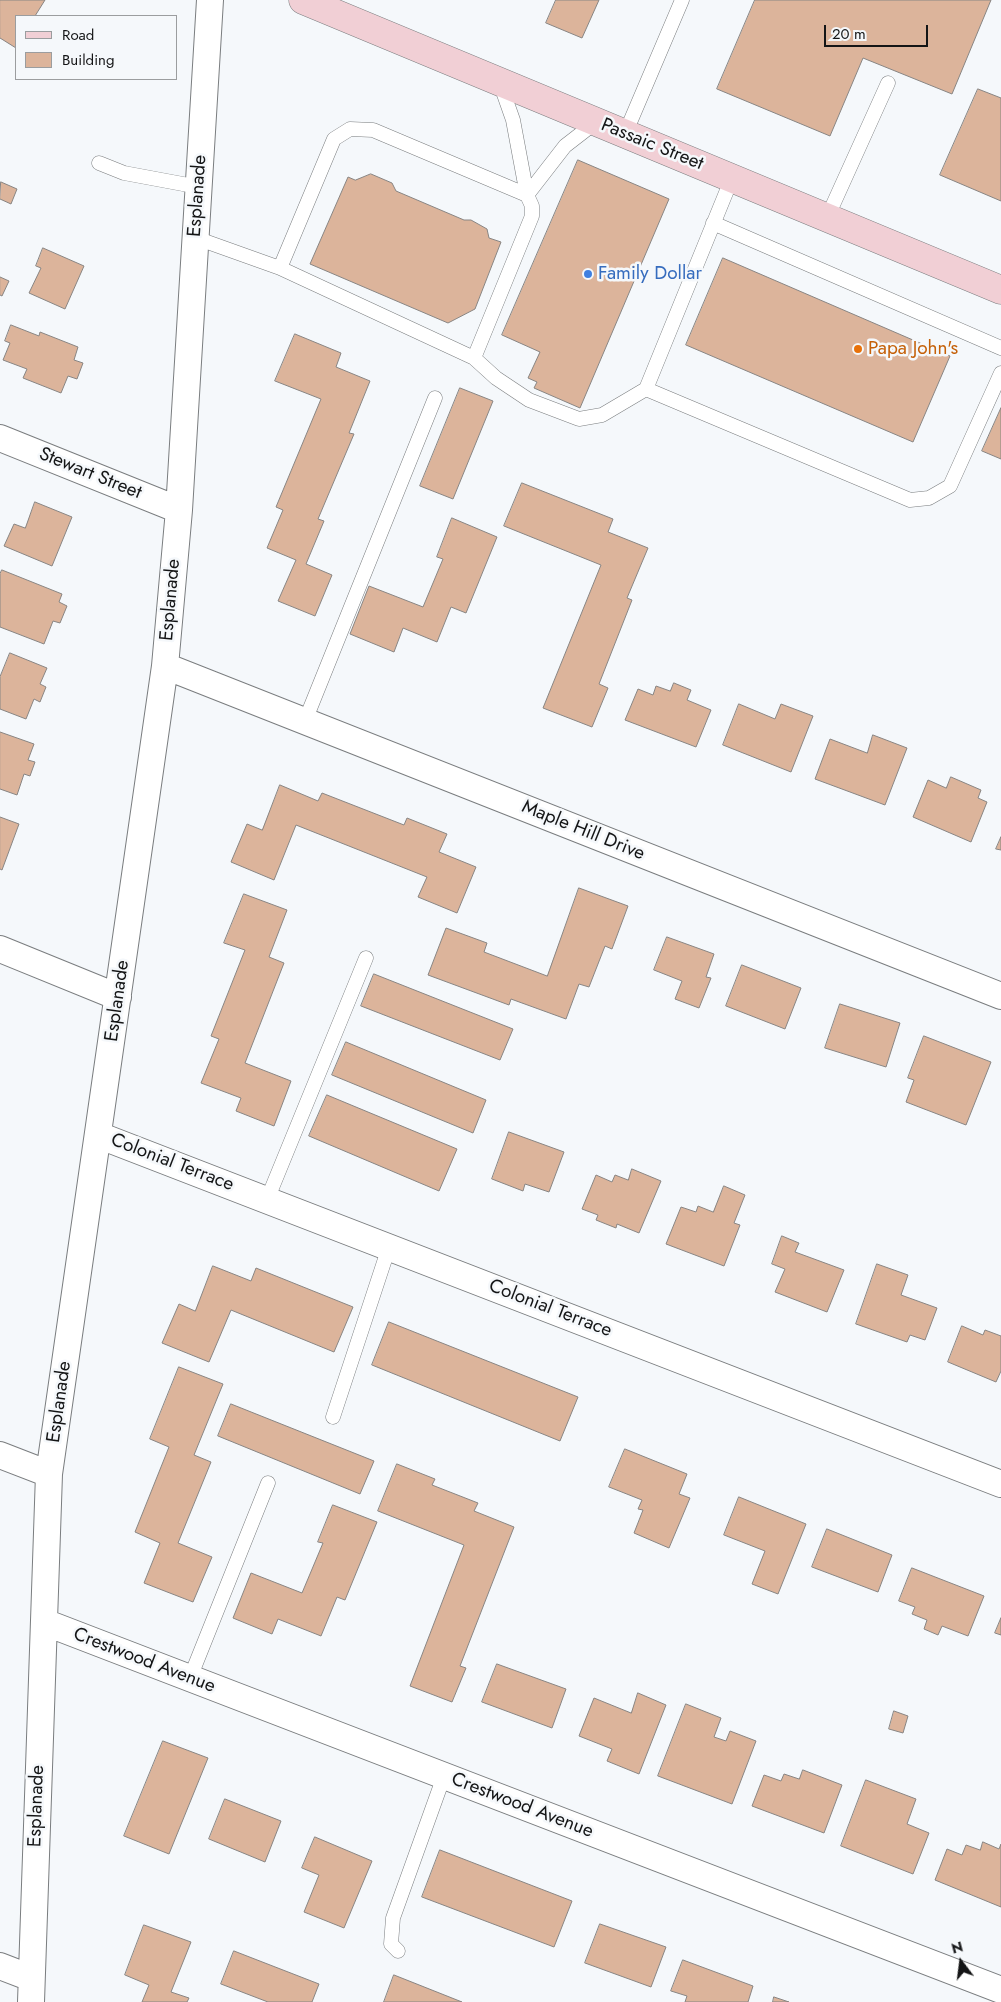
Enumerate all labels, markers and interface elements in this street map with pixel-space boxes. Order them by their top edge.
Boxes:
legend [15,15,178,80]
scale bar [826,15,930,47]
text: 20 m [832,23,866,45]
text: Road [62,24,94,46]
text: Building [62,49,114,71]
street label: Passaic Street [597,114,707,176]
street label: Esplanade [184,154,212,238]
place label: Family Dollar [598,263,702,285]
marker: Family Dollar [582,268,594,280]
place label: Papa John's [868,338,958,360]
marker: Papa John's [852,343,864,355]
street label: Stewart Street [35,443,145,505]
street label: Esplanade [156,558,186,642]
street label: Maple Hill Drive [518,796,648,866]
street label: Esplanade [101,959,135,1043]
street label: Colonial Terrace [107,1129,237,1197]
street label: Colonial Terrace [485,1275,615,1343]
street label: Esplanade [43,1360,77,1444]
street label: Crestwood Avenue [70,1623,218,1699]
street label: Esplanade [24,1765,50,1847]
street label: Crestwood Avenue [448,1768,596,1844]
text: N [949,1936,965,1959]
north arrow [936,1937,986,1987]

